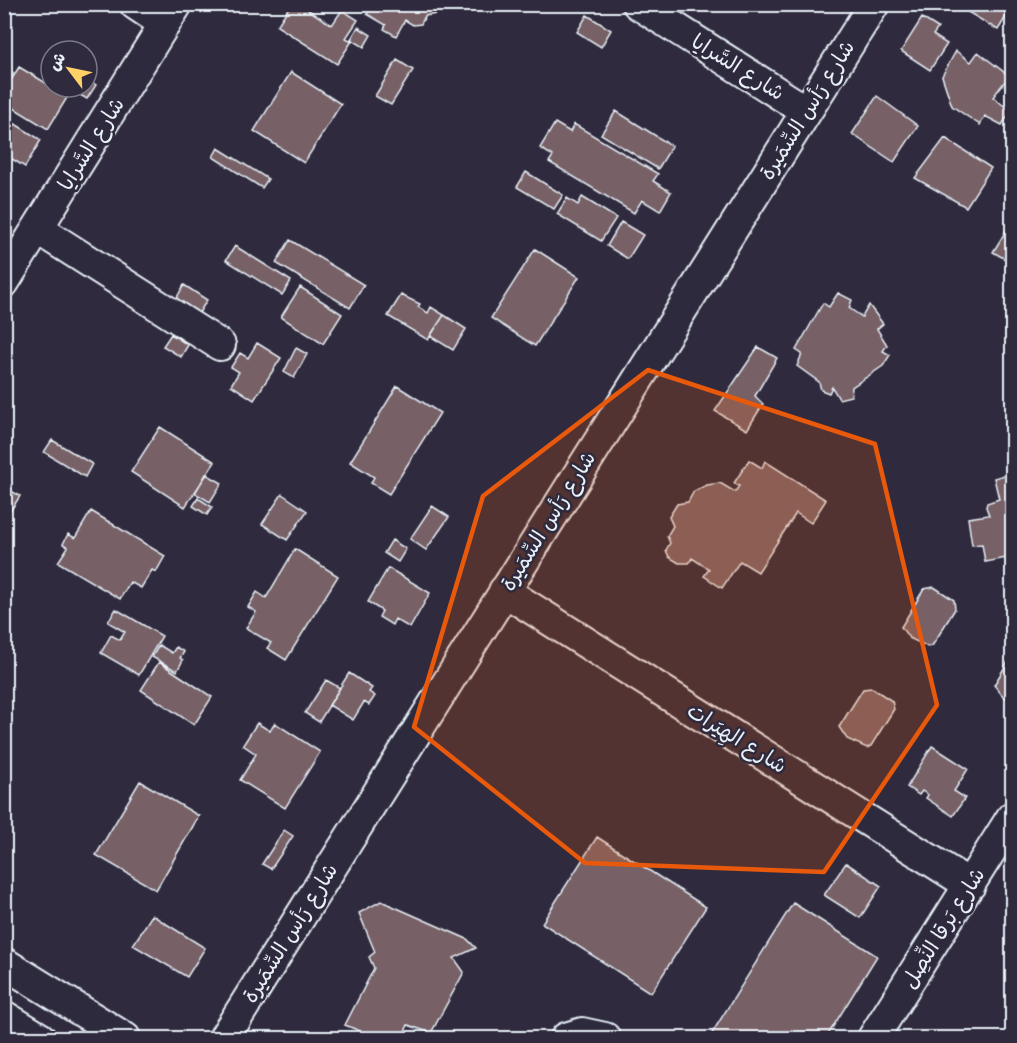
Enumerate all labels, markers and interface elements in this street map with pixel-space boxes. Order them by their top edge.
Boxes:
street label: شارع السَّرايا [685,29,789,108]
street label: شارع رَأس السِّمَيرة [755,36,862,186]
north arrow [39,39,99,99]
text: ش [45,49,70,74]
street label: شارع السَّرايا [53,93,132,197]
street label: شارع رَأس السِّمَيرة [496,447,603,597]
street label: شارع الهِيَرات [681,698,791,781]
street label: شارع رَأس السِّمَيرة [238,859,345,1009]
street label: شارع بَرقا النِّصِل [895,862,992,994]

